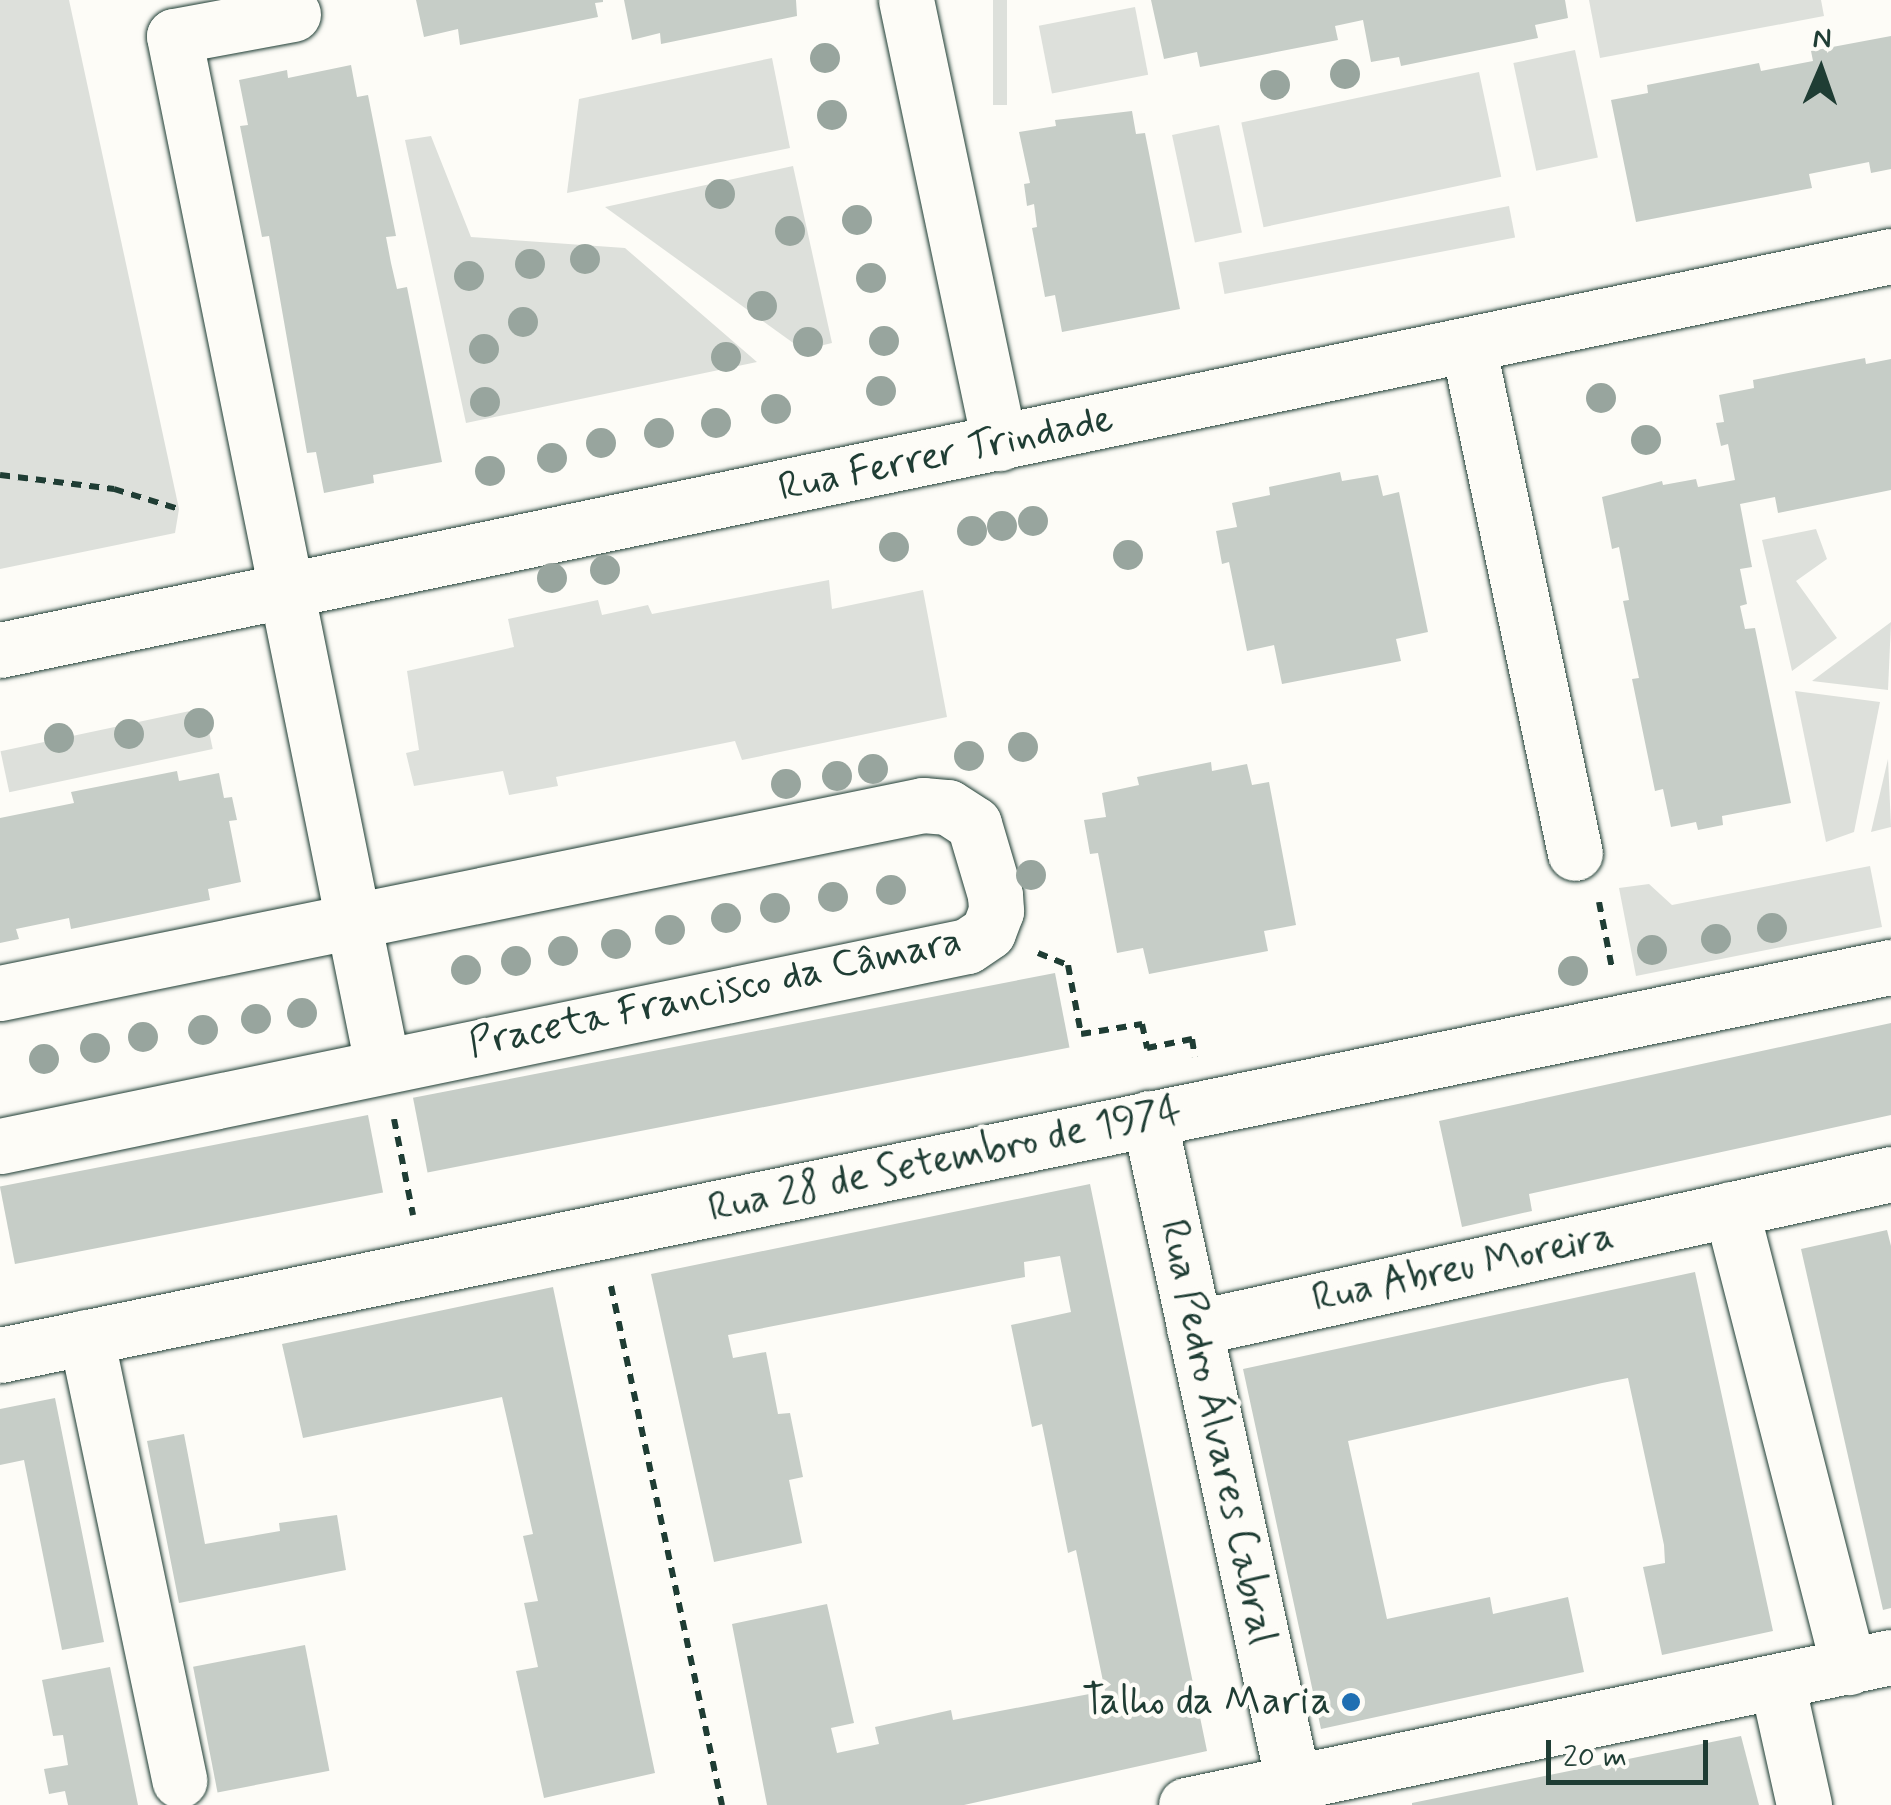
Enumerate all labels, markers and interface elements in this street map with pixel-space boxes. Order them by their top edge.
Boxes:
north arrow [1771,20,1871,120]
text: N [1812,21,1832,58]
street label: Rua Ferrer Trindade [772,395,1120,513]
street label: Praceta Francisco da Câmara [461,917,969,1069]
street label: Rua 28 de Setembro de 1974 [701,1086,1189,1234]
street label: Rua Abreu Moreira [1303,1211,1623,1325]
street label: Rua Pedro Álvares Cabral [1148,1214,1286,1650]
place label: Talho da Maria [1083,1678,1331,1726]
marker: Talho da Maria [1340,1691,1362,1713]
scale bar [1551,1720,1714,1782]
text: 20 m [1563,1738,1627,1777]

